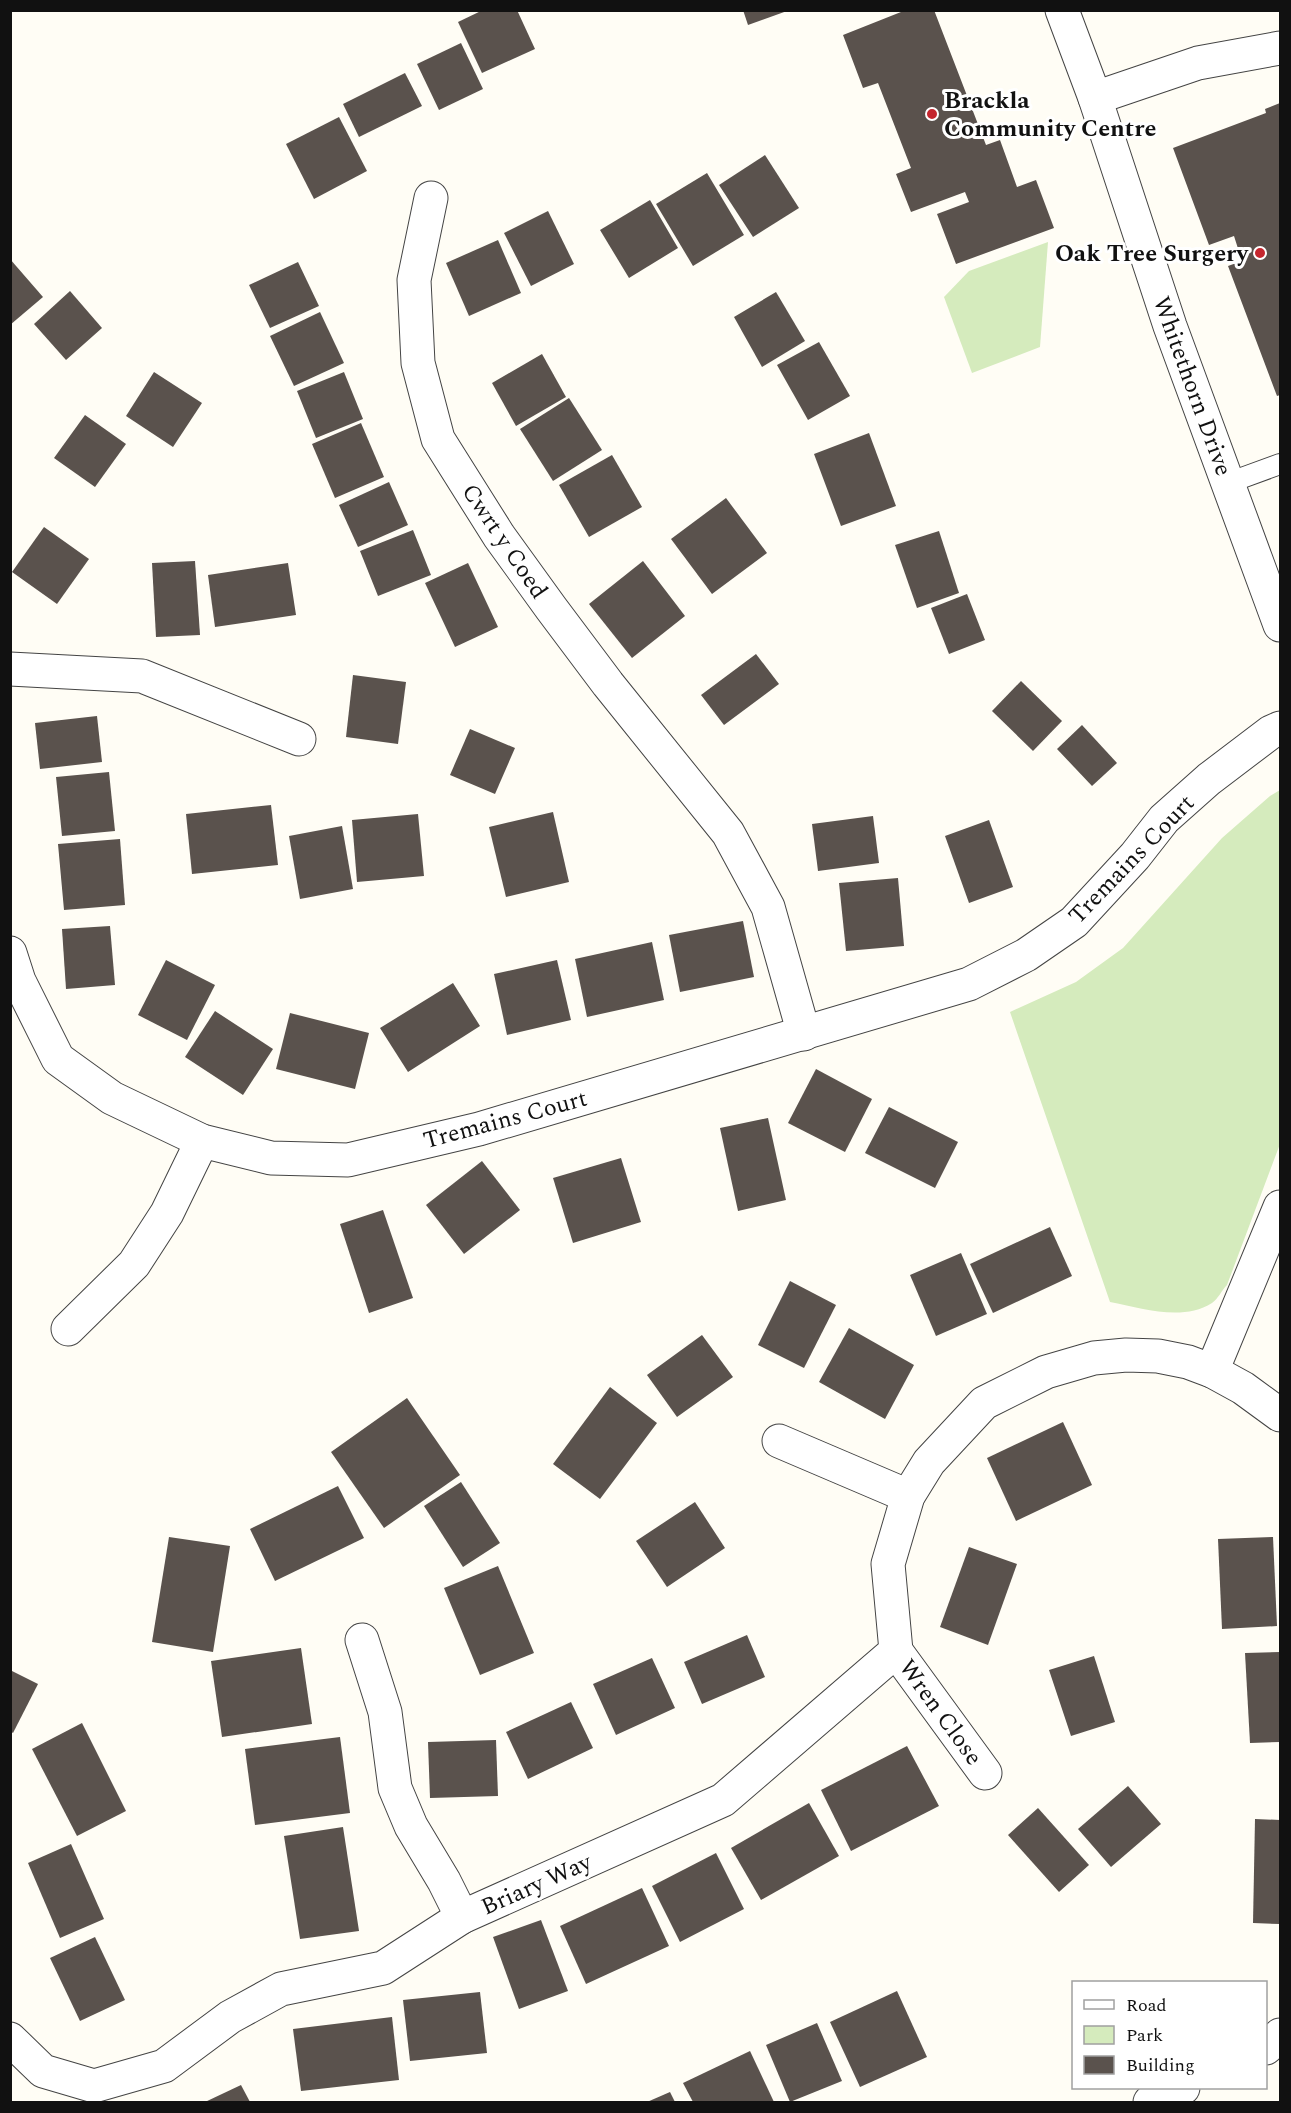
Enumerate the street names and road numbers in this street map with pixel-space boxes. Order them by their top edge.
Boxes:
street label: Whitethorn Drive [1143,292,1241,481]
street label: Cwrt y Coed [452,477,556,607]
street label: Tremains Court [1060,787,1203,933]
street label: Tremains Court [419,1081,591,1159]
street label: Wren Close [889,1652,991,1773]
street label: Briary Way [475,1844,599,1925]

